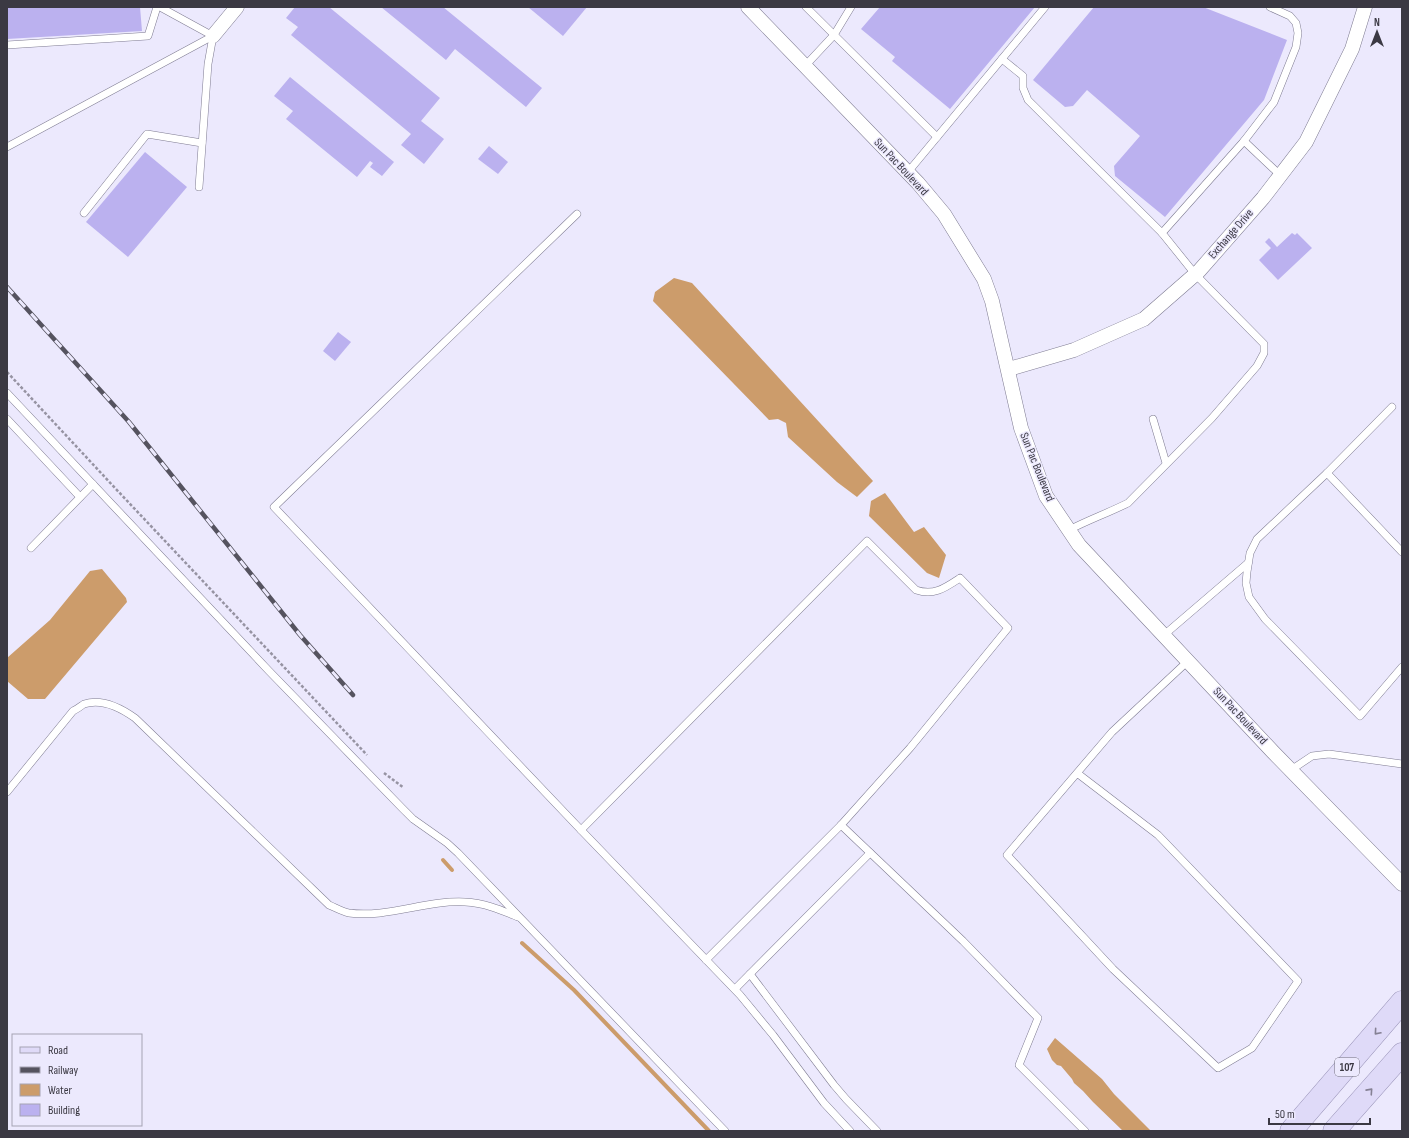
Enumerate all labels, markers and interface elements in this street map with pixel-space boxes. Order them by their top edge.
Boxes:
north arrow [1357,12,1397,52]
text: N [1374,16,1380,29]
street label: Sun Pac Boulevard [871,135,931,199]
street label: Exchange Drive [1205,206,1257,262]
street label: Sun Pac Boulevard [1016,430,1058,504]
street label: Sun Pac Boulevard [1210,684,1270,748]
one-way arrow [1374,1027,1381,1035]
legend [12,1034,142,1126]
text: Road [48,1043,68,1058]
road number: 107 [1335,1058,1359,1076]
text: Railway [48,1063,79,1078]
text: Water [48,1083,72,1098]
one-way arrow [1365,1089,1372,1096]
scale bar [1269,1100,1370,1126]
text: Building [48,1103,80,1118]
text: 50 m [1275,1107,1295,1122]

